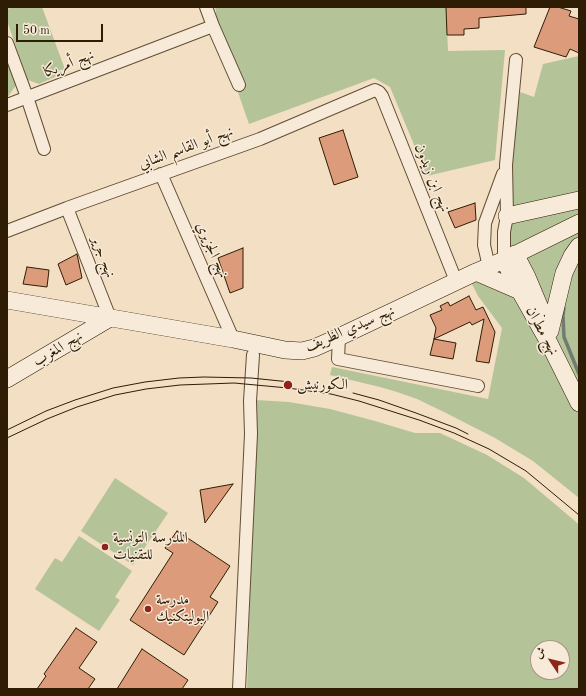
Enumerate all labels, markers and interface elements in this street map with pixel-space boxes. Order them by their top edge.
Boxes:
scale bar [18,16,105,42]
text: 50 m [23,25,50,37]
street label: نهج أمريكا [41,46,97,82]
street label: نهج أبو القاسم الشابي [136,123,236,173]
street label: نهج ابن زيدون [410,141,454,215]
street label: نهج الجزيري [192,219,232,281]
street label: نهج جرير [87,234,119,280]
street label: نهج سيدي الظريف [302,302,398,356]
street label: نهج مطران [522,303,562,359]
street label: نهج المغرب [30,327,86,371]
place label: الكورنيش [297,376,348,394]
marker: الكورنيش [282,379,294,391]
place label: المدرسة التونسية للتقنيات [113,529,188,564]
marker: المدرسة التونسية للتقنيات [100,542,110,552]
place label: مدرسة البوليتكنيك [156,591,209,626]
marker: مدرسة البوليتكنيك [143,604,153,614]
north arrow [530,640,570,680]
text: ش [533,646,548,661]

